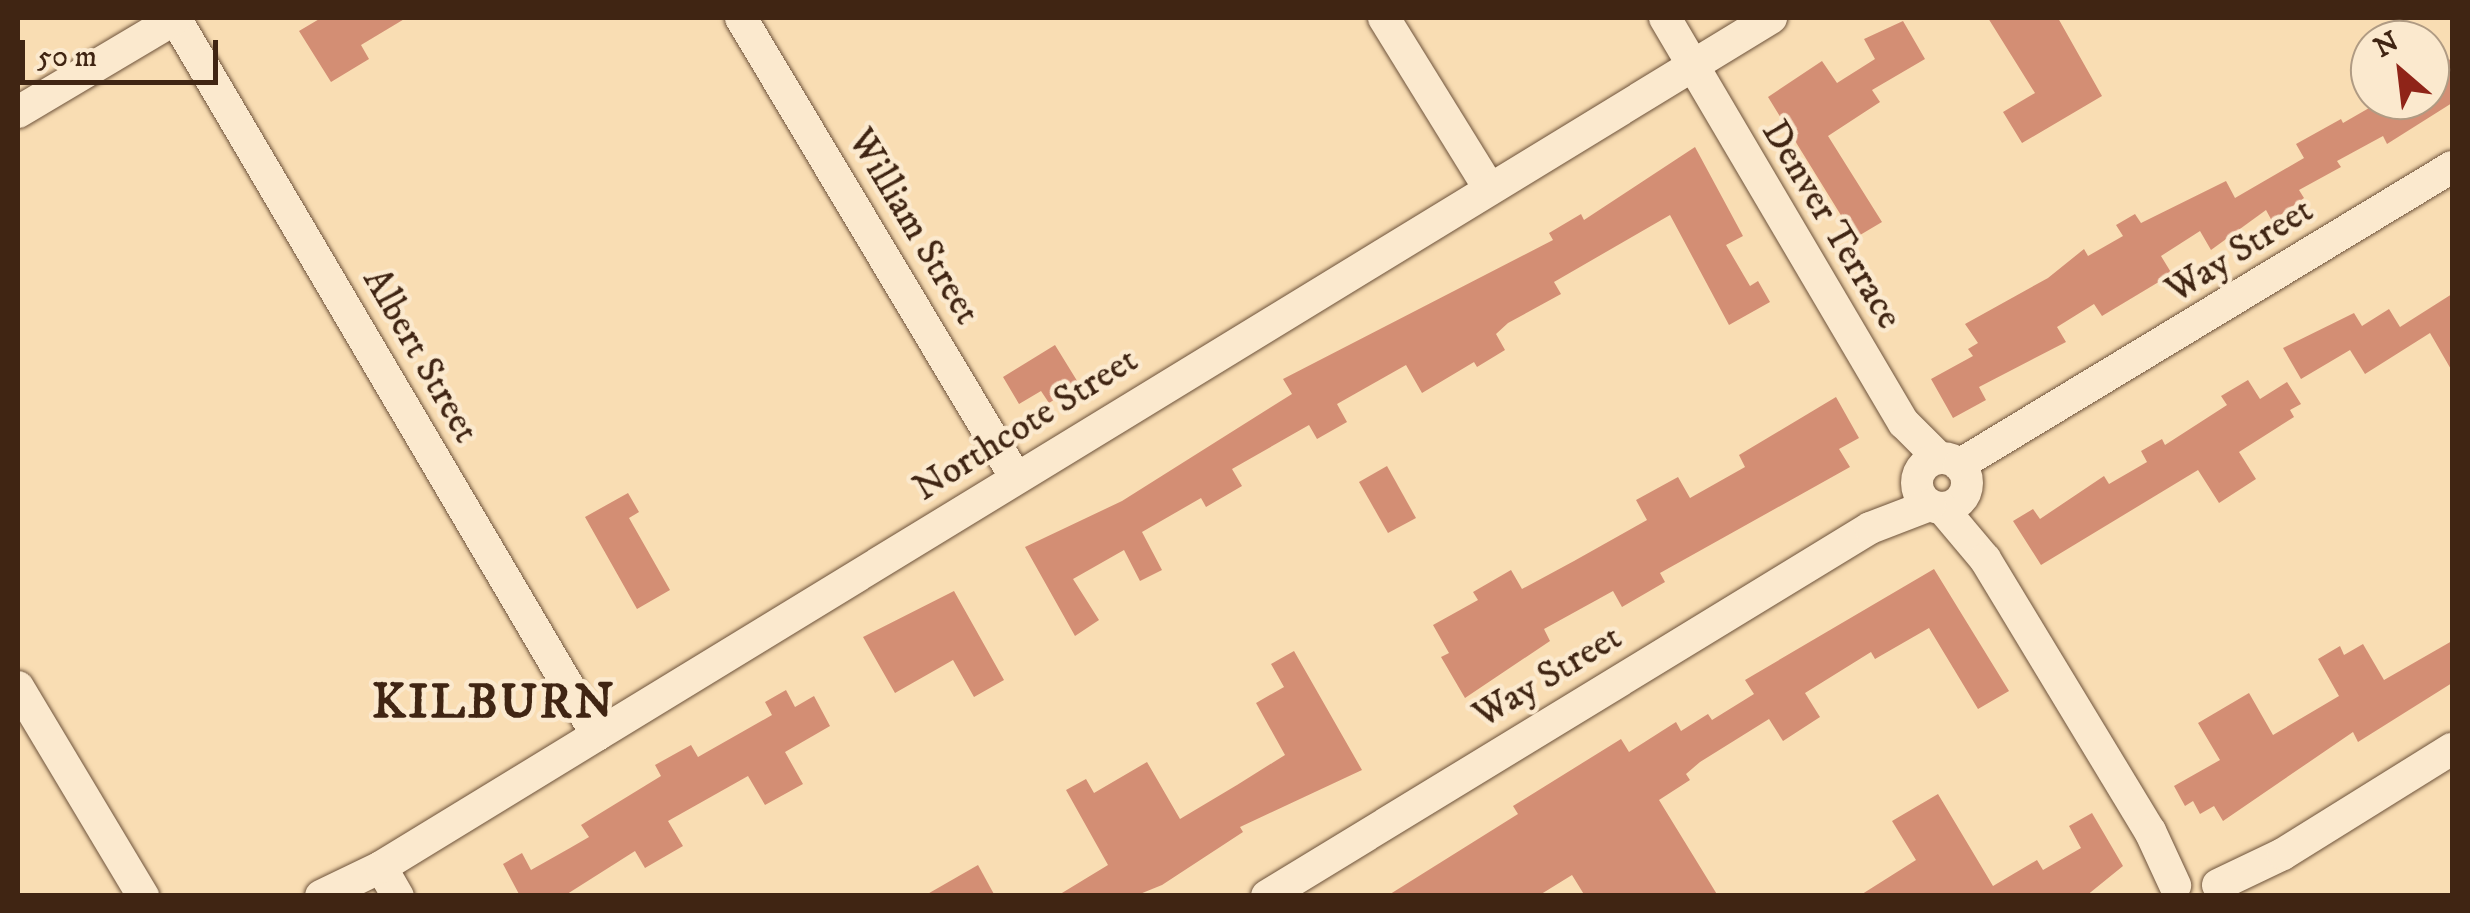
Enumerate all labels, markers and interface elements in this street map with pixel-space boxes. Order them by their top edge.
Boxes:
scale bar [25,20,222,82]
north arrow [2350,20,2450,120]
text: N [2368,24,2405,66]
text: 50 m [37,39,97,76]
street label: Denver Terrace [1751,112,1911,338]
street label: William Street [837,121,989,333]
street label: Way Street [2158,188,2322,314]
street label: Albert Street [352,261,488,451]
street label: Northcote Street [906,338,1146,512]
street label: Way Street [1466,615,1630,739]
district label: KILBURN [372,675,616,733]

